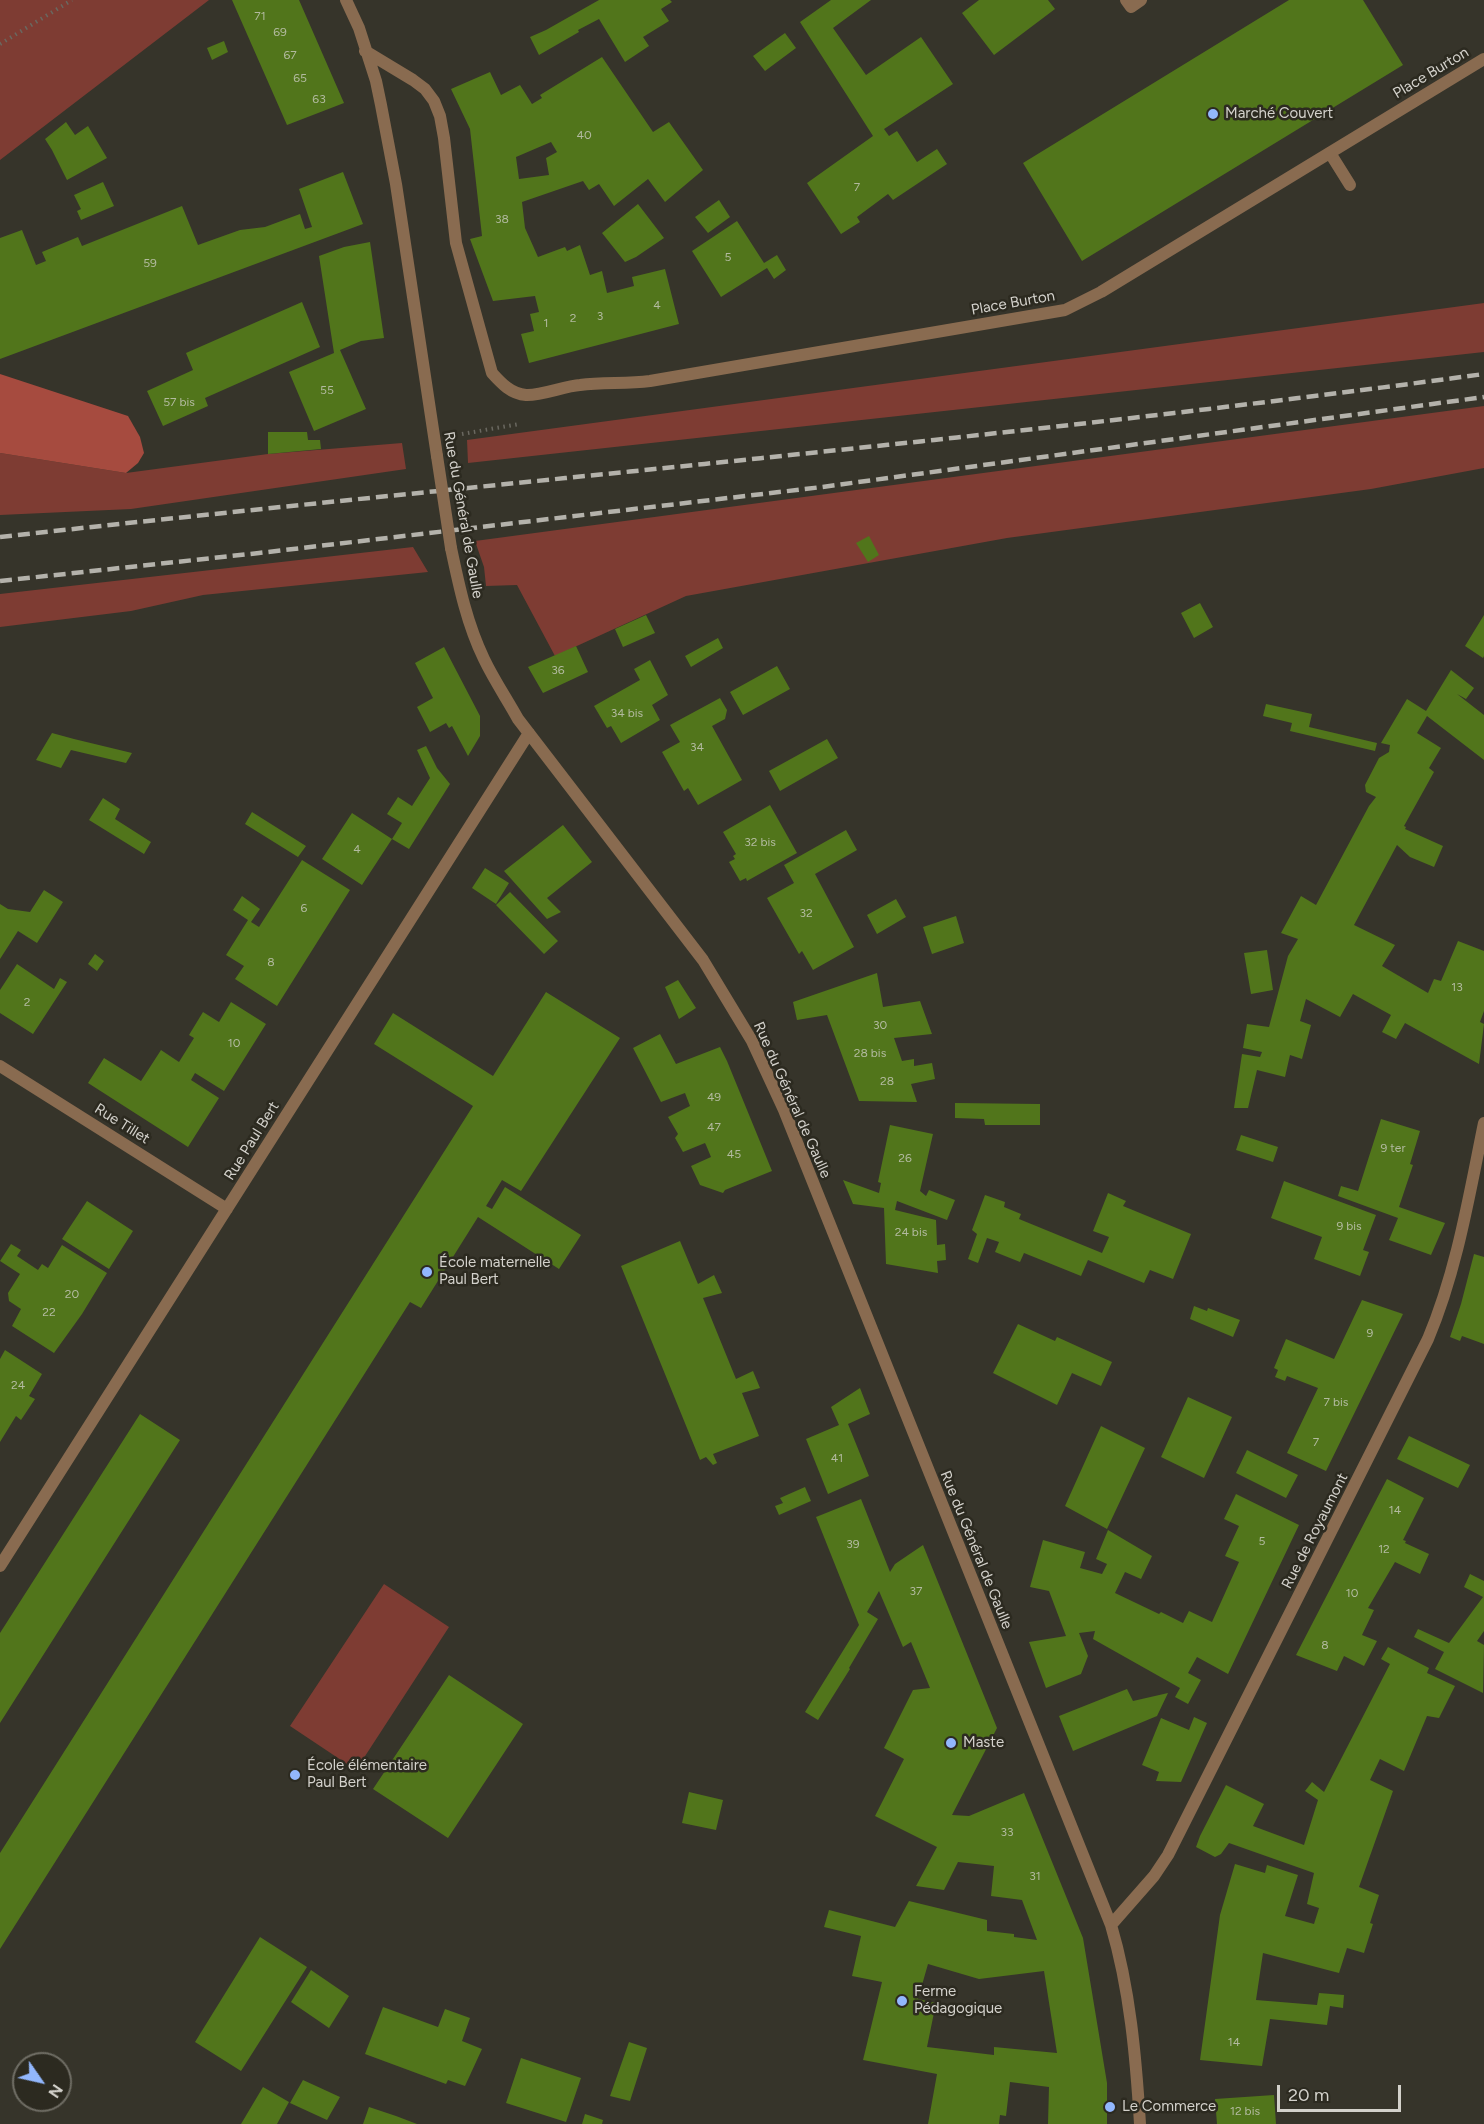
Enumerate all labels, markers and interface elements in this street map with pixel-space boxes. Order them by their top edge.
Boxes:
house number: 71 [254,9,266,23]
house number: 69 [273,25,287,39]
street label: Place Burton [1390,43,1472,103]
house number: 67 [283,48,297,62]
house number: 65 [293,71,307,85]
house number: 63 [312,92,326,106]
place label: Marché Couvert [1225,105,1333,123]
marker: Marché Couvert [1206,107,1220,121]
house number: 40 [576,128,592,142]
house number: 7 [854,180,860,194]
house number: 38 [495,212,509,226]
house number: 5 [725,250,731,264]
house number: 59 [143,256,157,270]
street label: Place Burton [970,287,1056,319]
house number: 4 [653,298,661,312]
house number: 3 [597,309,603,323]
house number: 2 [570,311,576,325]
house number: 1 [544,316,548,330]
house number: 55 [320,383,334,397]
house number: 57 bis [163,395,195,409]
street label: Rue du Général de Gaulle [439,430,487,600]
house number: 36 [551,663,565,677]
house number: 34 bis [611,706,643,720]
house number: 34 [690,740,704,754]
house number: 32 bis [744,835,776,849]
house number: 4 [353,842,361,856]
house number: 6 [301,901,307,915]
house number: 32 [799,906,813,920]
house number: 8 [267,955,275,969]
house number: 13 [1451,980,1463,994]
house number: 2 [24,995,30,1009]
house number: 30 [873,1018,887,1032]
street label: Rue du Général de Gaulle [749,1019,835,1181]
house number: 10 [228,1036,240,1050]
house number: 28 bis [854,1046,886,1060]
house number: 28 [880,1074,894,1088]
house number: 49 [707,1090,721,1104]
street label: Rue Paul Bert [221,1098,283,1184]
street label: Rue Tillet [91,1100,153,1148]
house number: 47 [707,1120,721,1134]
house number: 9 ter [1381,1141,1405,1155]
house number: 45 [727,1147,741,1161]
house number: 26 [898,1151,912,1165]
house number: 9 bis [1336,1219,1362,1233]
house number: 24 bis [895,1225,927,1239]
place label: École maternelle Paul Bert [439,1254,551,1289]
marker: École maternelle Paul Bert [420,1265,434,1279]
house number: 20 [65,1287,79,1301]
house number: 22 [42,1305,56,1319]
house number: 9 [1367,1326,1373,1340]
house number: 24 [11,1378,25,1392]
house number: 7 bis [1324,1395,1348,1409]
house number: 7 [1313,1435,1319,1449]
house number: 41 [831,1451,843,1465]
street label: Rue du Général de Gaulle [936,1468,1016,1632]
street label: Rue de Royaumont [1278,1470,1352,1592]
house number: 14 [1389,1503,1401,1517]
house number: 5 [1259,1534,1265,1548]
house number: 39 [846,1537,860,1551]
house number: 12 [1378,1542,1390,1556]
house number: 37 [910,1584,922,1598]
house number: 10 [1346,1586,1358,1600]
house number: 8 [1321,1638,1329,1652]
place label: Maste [963,1734,1004,1752]
marker: Maste [944,1736,958,1750]
place label: École élémentaire Paul Bert [307,1757,427,1792]
marker: École élémentaire Paul Bert [288,1768,302,1782]
house number: 33 [1000,1825,1014,1839]
house number: 31 [1029,1869,1041,1883]
place label: Ferme Pédagogique [914,1983,1002,2018]
marker: Ferme Pédagogique [895,1994,909,2008]
house number: 14 [1228,2035,1240,2049]
north arrow [12,2052,72,2112]
scale bar [1280,2073,1404,2111]
text: N [44,2081,67,2102]
text: 20 m [1288,2084,1329,2106]
place label: Le Commerce [1122,2098,1216,2116]
marker: Le Commerce [1103,2100,1117,2114]
house number: 12 bis [1230,2104,1260,2118]

